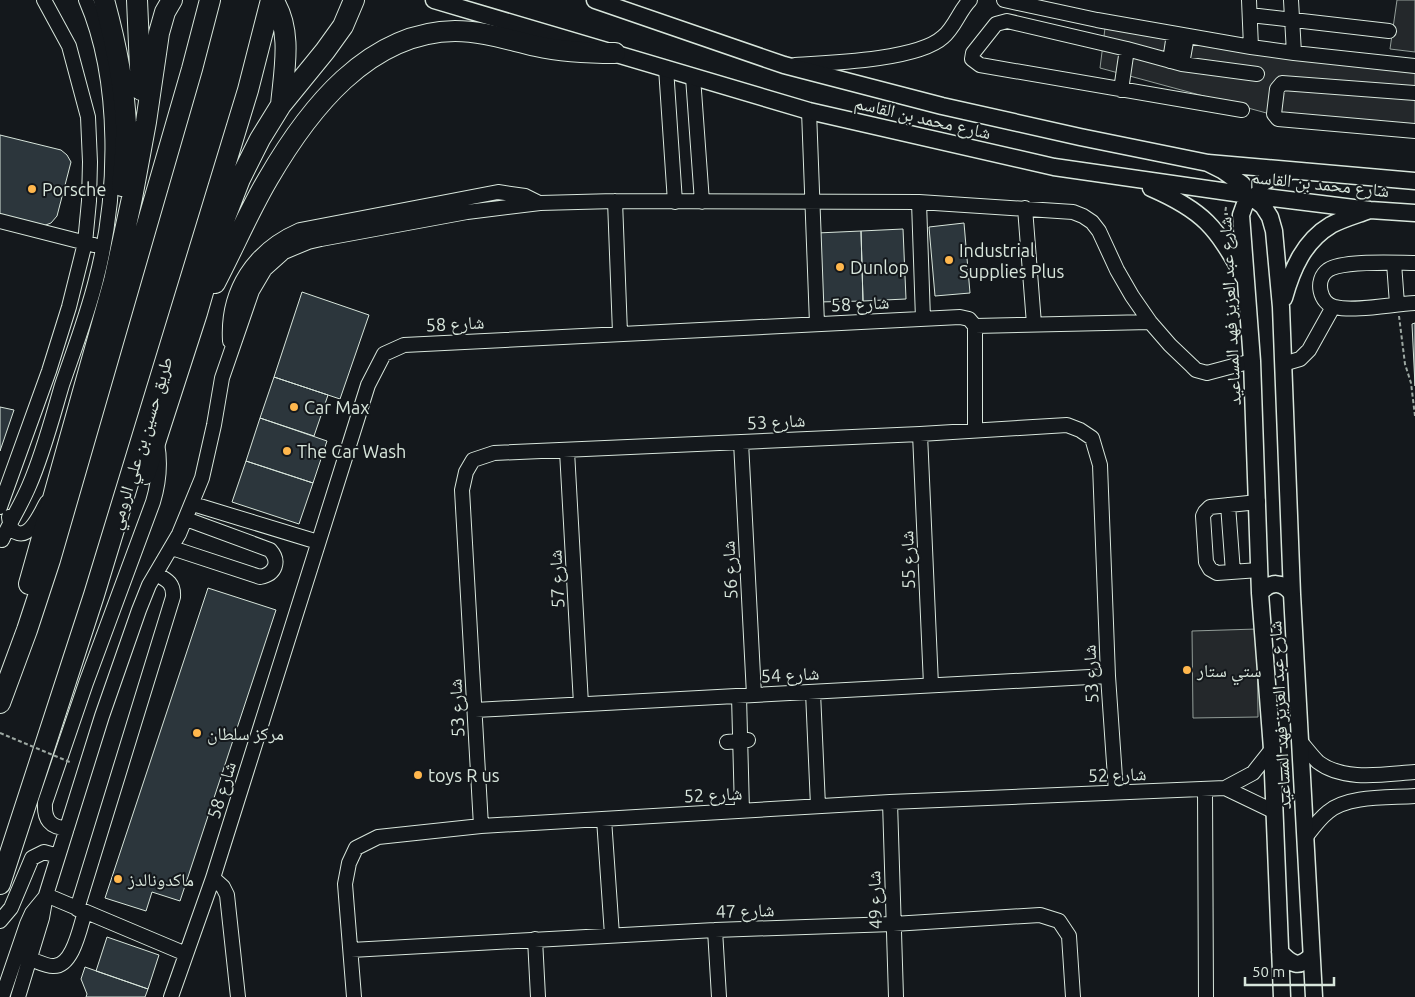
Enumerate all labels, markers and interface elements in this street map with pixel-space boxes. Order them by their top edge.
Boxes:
street label: شارع محمد بن القاسم [852,92,993,145]
street label: شارع محمد بن القاسم [1249,166,1390,203]
place label: Porsche [42,179,106,199]
marker: Porsche [26,183,38,195]
street label: شارع عبد العزيز فهد المساعيد [1214,216,1246,406]
place label: Industrial Supplies Plus [959,240,1064,281]
marker: Industrial Supplies Plus [943,254,955,266]
place label: Dunlop [850,257,909,277]
marker: Dunlop [834,261,846,273]
street label: شارع 58 [830,291,890,317]
street label: شارع 58 [425,311,485,337]
street label: طريق حسين بن علي الرومي [104,354,181,533]
place label: Car Max [304,397,369,417]
marker: Car Max [288,401,300,413]
street label: شارع 53 [746,409,806,435]
place label: The Car Wash [297,441,406,461]
marker: The Car Wash [281,445,293,457]
street label: شارع 55 [896,530,920,590]
street label: شارع 56 [717,540,743,600]
street label: شارع 57 [544,549,570,609]
street label: شارع عبد العزيز فهد المساعيد [1264,620,1296,810]
street label: شارع 53 [1078,644,1104,704]
place label: ستي ستار [1196,660,1262,686]
street label: شارع 54 [760,662,820,688]
marker: ستي ستار [1181,664,1193,676]
street label: شارع 53 [444,678,470,738]
place label: مركز سلطان [207,723,284,745]
marker: مركز سلطان [191,727,203,739]
street label: شارع 58 [203,759,241,822]
street label: شارع 52 [1087,763,1147,787]
place label: toys R us [428,765,500,785]
marker: toys R us [412,769,424,781]
street label: شارع 52 [683,782,743,808]
place label: ماكدونالدز [127,869,194,890]
street label: شارع 49 [863,870,887,930]
marker: ماكدونالدز [112,873,124,885]
street label: شارع 47 [715,899,775,923]
scale bar [1245,954,1334,986]
text: 50 m [1252,963,1285,980]

